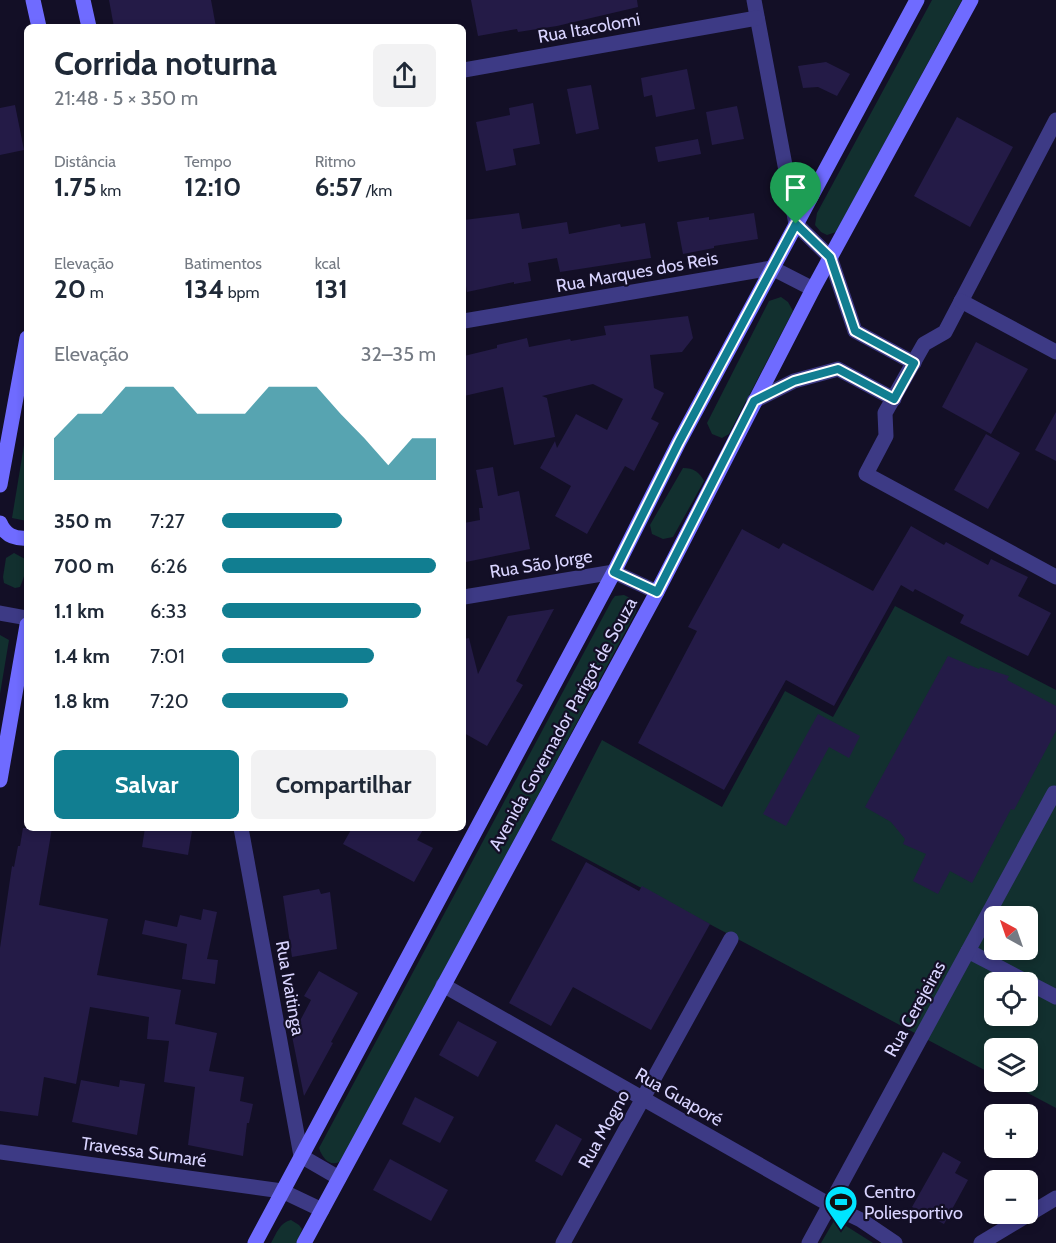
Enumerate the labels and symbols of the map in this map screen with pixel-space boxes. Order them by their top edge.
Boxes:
street label: Rua Itacolomi [536,8,642,48]
pin [770,162,821,224]
street label: Rua Marques dos Reis [554,247,720,297]
street label: Rua São Jorge [488,545,594,583]
street label: Avenida Governador Parigot de Souza [484,593,642,854]
north arrow [984,906,1038,960]
street label: Rua Ivaitinga [271,939,309,1038]
street label: Rua Cerejeiras [880,957,950,1061]
street label: Rua Guaporé [631,1063,727,1131]
street label: Rua Mogno [574,1086,635,1172]
street label: Travessa Sumaré [80,1132,208,1172]
place label: Centro Poliesportivo [864,1181,963,1224]
sports icon: Centro Poliesportivo [823,1184,859,1231]

